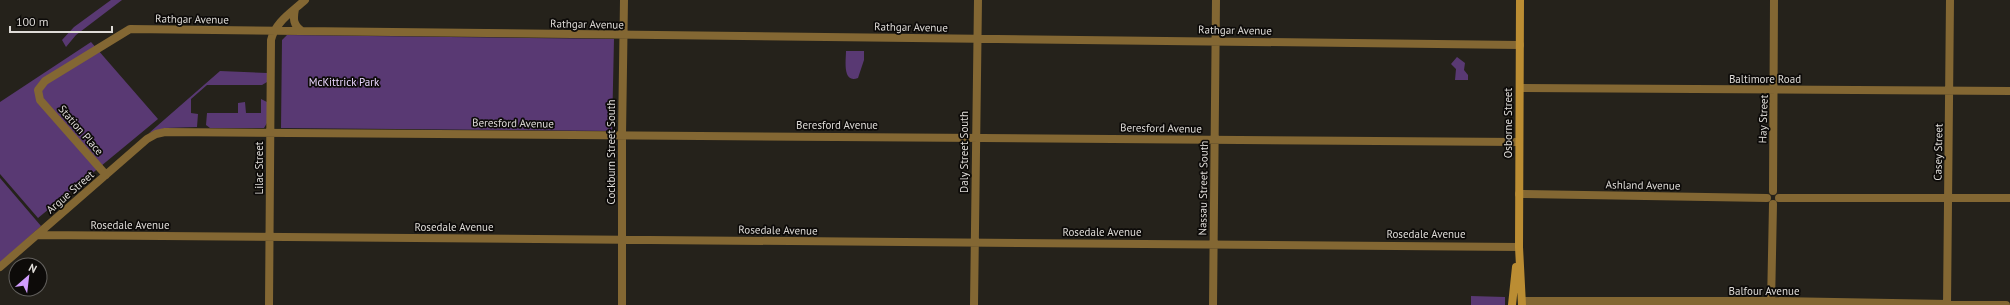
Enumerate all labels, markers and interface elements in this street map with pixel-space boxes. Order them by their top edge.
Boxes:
scale bar [10,8,112,34]
street label: Rathgar Avenue [155,11,229,27]
text: 100 m [16,14,49,29]
street label: Rathgar Avenue [550,16,624,32]
street label: Rathgar Avenue [874,19,948,35]
street label: Rathgar Avenue [1198,22,1272,38]
street label: Baltimore Road [1729,72,1801,86]
park label: McKittrick Park [309,75,380,89]
street label: Osborne Street [1501,88,1515,158]
street label: Hay Street [1755,94,1771,144]
street label: Cockburn Street South [604,99,618,205]
street label: Station Place [55,102,107,158]
street label: Daly Street South [957,111,971,193]
street label: Beresford Avenue [472,115,554,131]
street label: Beresford Avenue [796,118,878,132]
street label: Beresford Avenue [1120,120,1202,136]
street label: Casey Street [1931,123,1946,181]
street label: Nassau Street South [1195,140,1211,236]
street label: Lilac Street [252,141,266,195]
street label: Argue Street [43,167,97,217]
street label: Ashland Avenue [1606,177,1681,193]
street label: Rosedale Avenue [90,218,170,232]
street label: Rosedale Avenue [414,220,494,234]
street label: Rosedale Avenue [738,222,818,238]
street label: Rosedale Avenue [1062,225,1142,239]
street label: Rosedale Avenue [1386,227,1466,241]
north arrow [8,257,48,297]
text: N [26,260,39,276]
street label: Balfour Avenue [1729,284,1800,298]

